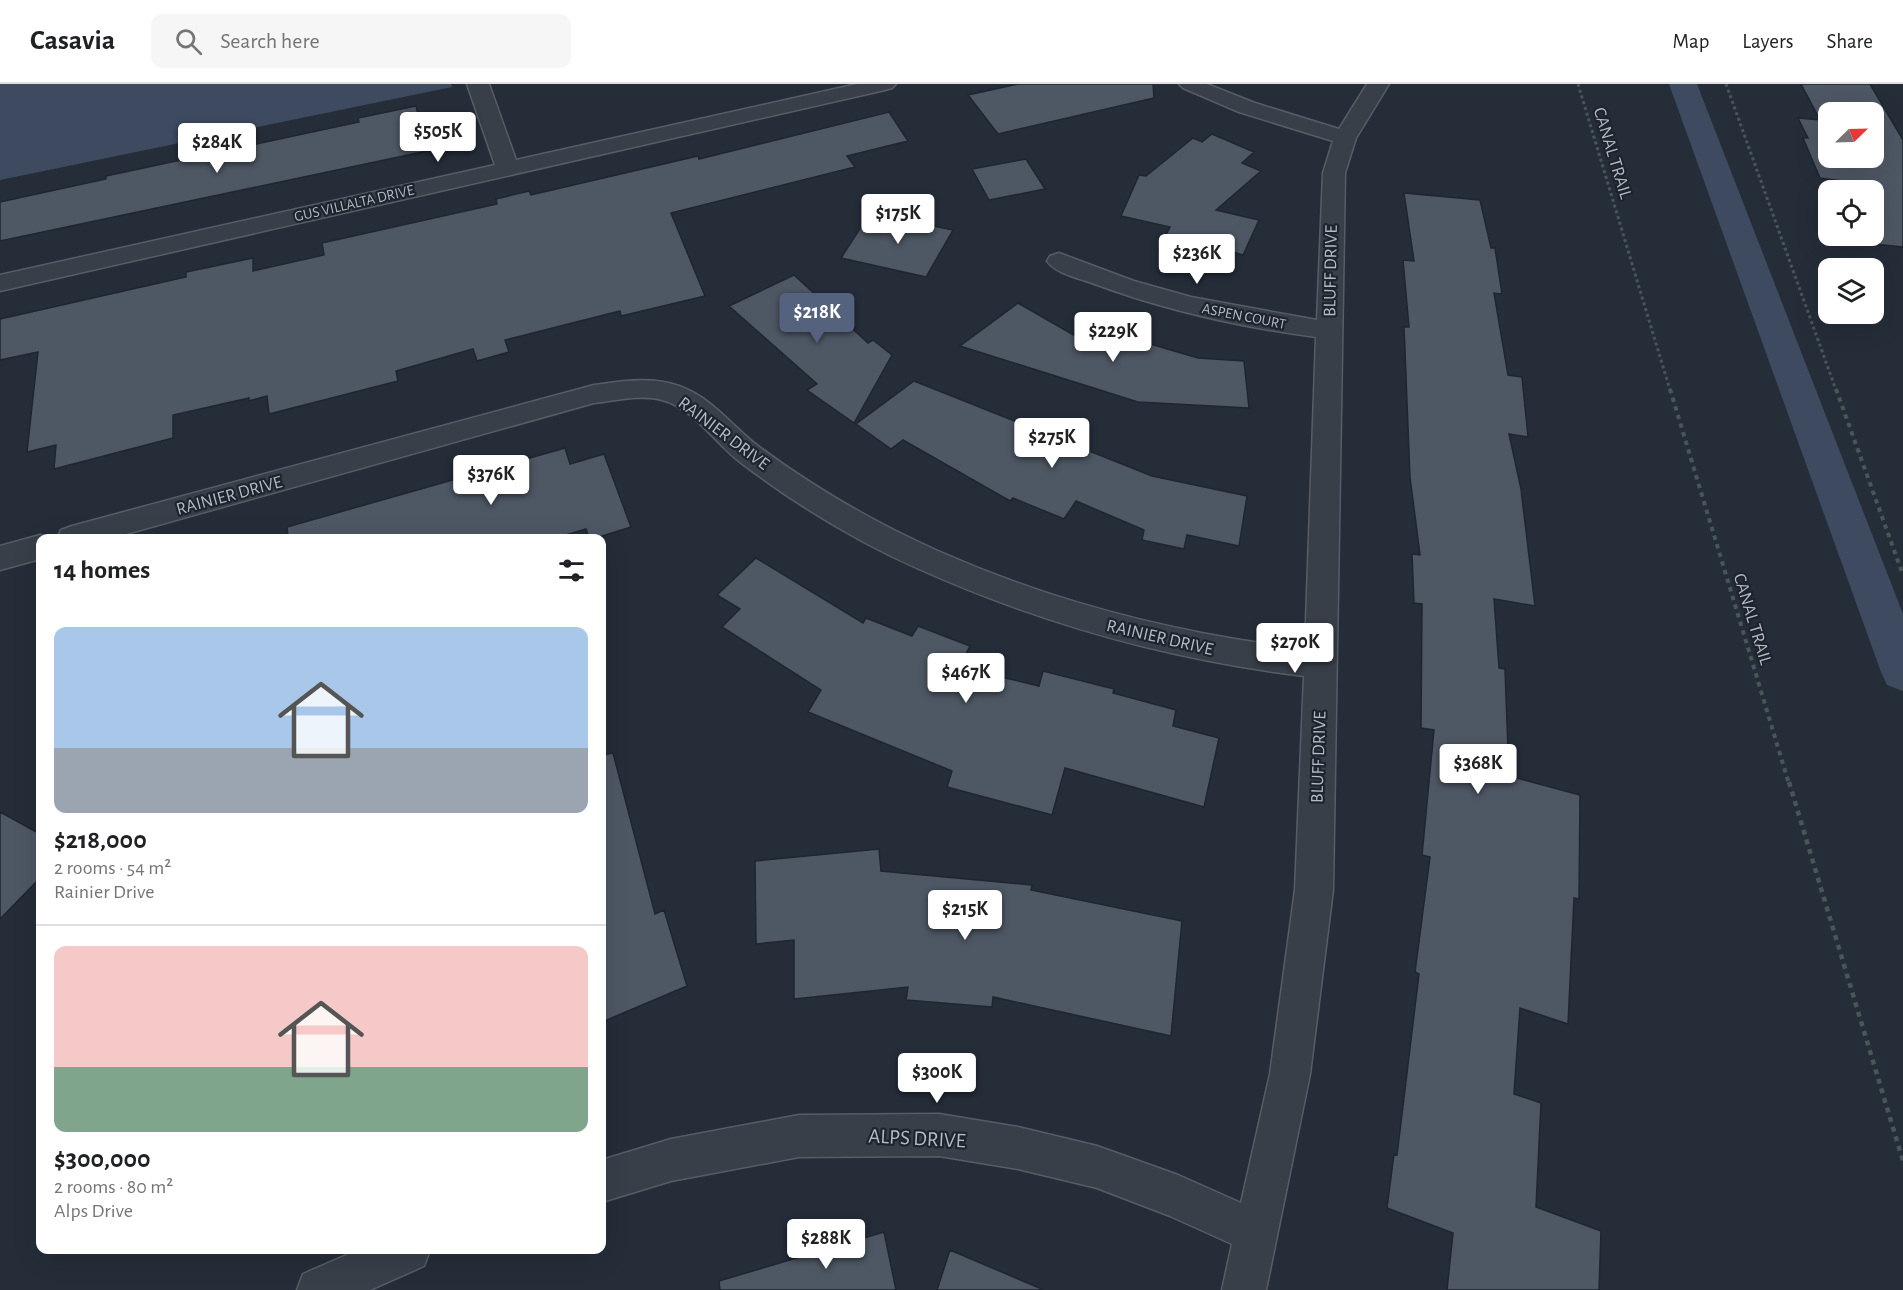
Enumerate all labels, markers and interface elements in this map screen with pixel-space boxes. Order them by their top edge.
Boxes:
search box [151,14,571,68]
icon: search [172,25,205,58]
text: Casavia [30,27,115,55]
text: Search here [220,30,320,52]
text: Map [1673,31,1709,52]
text: Layers [1742,31,1793,52]
text: Share [1826,31,1873,52]
north arrow [1818,102,1884,168]
map controls [1818,102,1884,324]
street label: CANAL TRAIL [1590,105,1635,202]
pin: $505K [396,112,480,163]
text: $505K [414,121,462,141]
pin: $284K [175,123,259,174]
text: $284K [192,132,242,152]
button: locate [1818,180,1884,246]
street label: GUS VILLALTA DRIVE [293,182,415,225]
pin: $175K [856,194,940,245]
text: $175K [875,203,921,223]
street label: BLUFF DRIVE [1321,225,1341,317]
pin: $236K [1155,234,1239,285]
text: $236K [1173,243,1221,263]
button: layers [1818,258,1884,324]
pin: $218K [775,293,859,344]
street label: ASPEN COURT [1201,301,1288,332]
text: $218K [793,302,841,322]
pin: $229K [1071,312,1155,363]
text: $229K [1088,321,1138,341]
street label: RAINIER DRIVE [674,394,773,474]
pin: $275K [1010,418,1094,469]
text: $275K [1028,427,1076,447]
pin: $376K [449,455,533,506]
text: $376K [467,464,515,484]
street label: RAINIER DRIVE [174,473,285,519]
icon: filters [555,554,588,587]
text: 14 homes [54,557,150,583]
street label: CANAL TRAIL [1730,571,1775,668]
street label: RAINIER DRIVE [1105,617,1215,659]
pin: $270K [1253,623,1337,674]
text: $270K [1270,632,1320,652]
pin: $467K [924,653,1008,704]
text: $467K [941,662,991,682]
icon: home [267,666,375,774]
street label: BLUFF DRIVE [1308,710,1330,803]
pin: $368K [1436,744,1520,795]
text: $368K [1454,753,1502,773]
text: $218,000 [54,827,147,853]
text: 2 rooms · 54 m² [54,858,171,878]
text: Rainier Drive [54,882,155,902]
pin: $215K [923,890,1007,941]
text: $215K [942,899,988,919]
icon: home [267,985,375,1093]
pin: $300K [895,1053,979,1104]
text: $300K [912,1062,962,1082]
street label: ALPS DRIVE [868,1125,966,1152]
text: $300,000 [54,1146,151,1172]
text: 2 rooms · 80 m² [54,1177,173,1197]
text: Alps Drive [54,1201,133,1221]
pin: $288K [784,1219,868,1270]
text: $288K [801,1228,851,1248]

